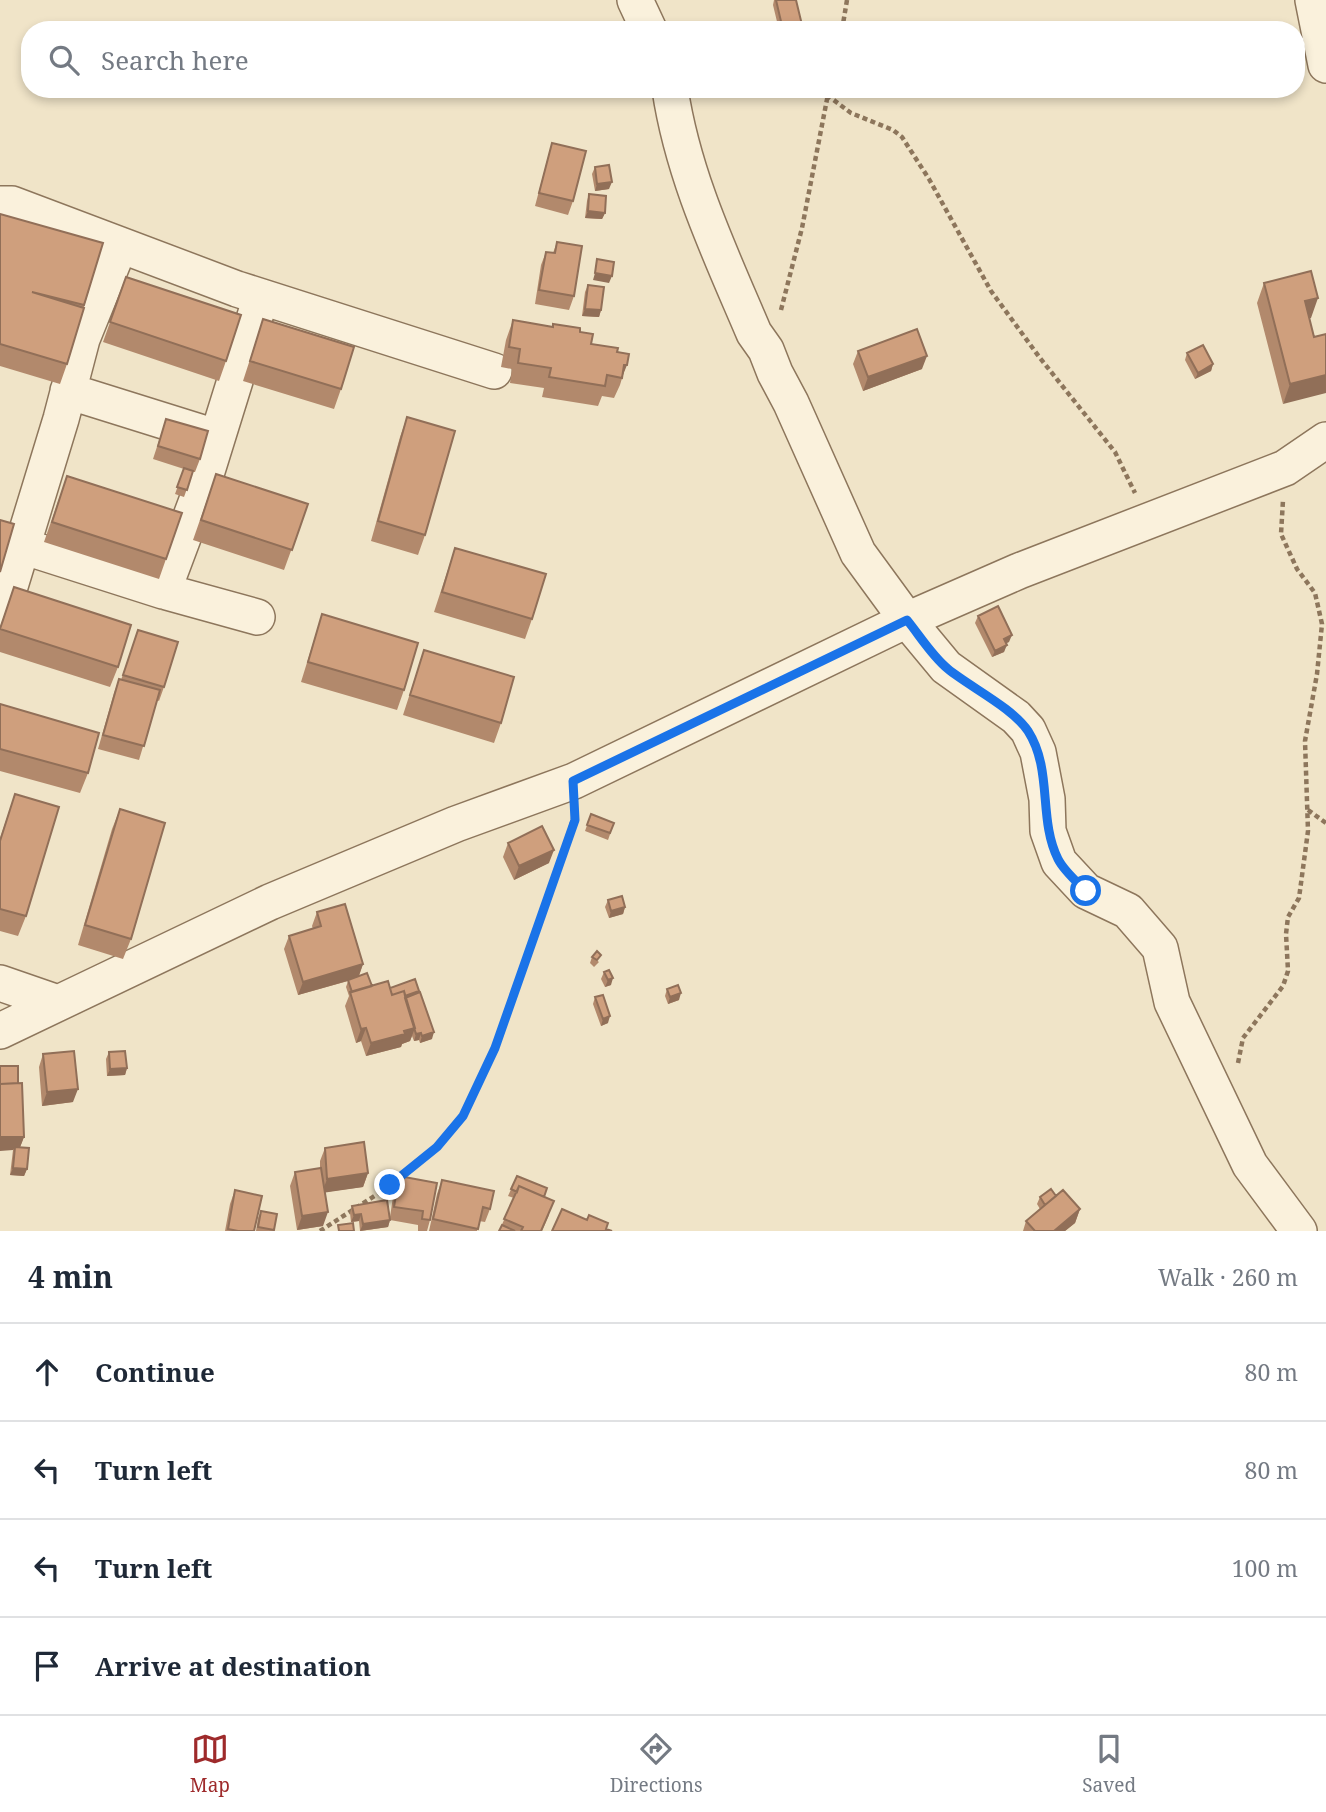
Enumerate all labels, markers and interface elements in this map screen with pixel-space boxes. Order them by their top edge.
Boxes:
search box [21,21,1305,98]
icon: search [45,41,83,79]
text: Search here [101,42,249,78]
route start [1070,875,1101,906]
route end [374,1169,405,1200]
text: 4 min [28,1256,113,1297]
text: Walk · 260 m [1158,1261,1298,1293]
icon: ahead [28,1353,66,1391]
text: Continue [95,1354,215,1390]
text: 80 m [1245,1356,1298,1388]
icon: left [28,1451,66,1489]
text: Turn left [95,1452,212,1488]
text: 80 m [1245,1454,1298,1486]
icon: left [28,1549,66,1587]
text: Turn left [95,1550,212,1586]
text: 100 m [1232,1552,1298,1584]
icon: arrive [28,1647,66,1685]
text: Arrive at destination [95,1648,371,1684]
tab: Map [190,1730,230,1798]
tab: Directions [610,1730,703,1798]
tab: Saved [1082,1730,1136,1798]

